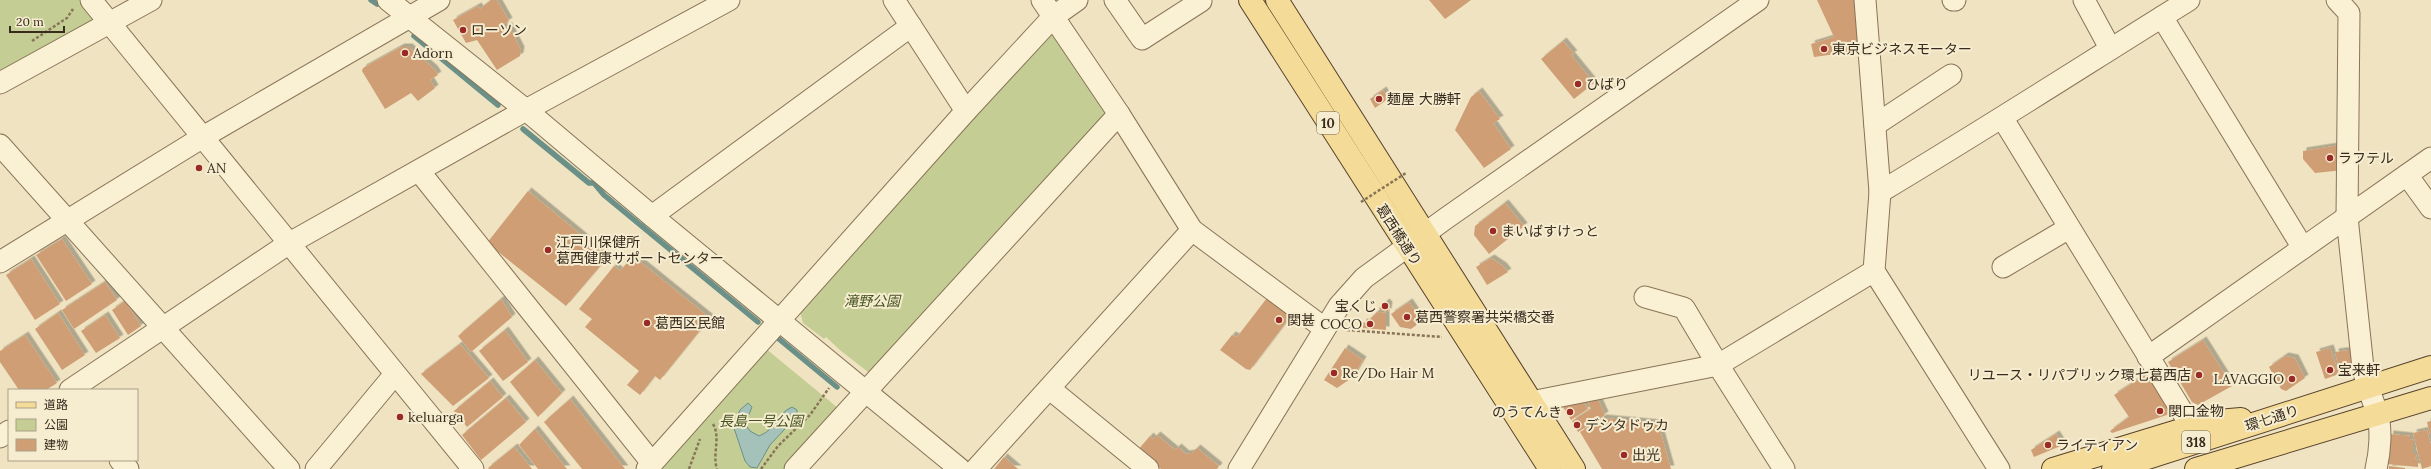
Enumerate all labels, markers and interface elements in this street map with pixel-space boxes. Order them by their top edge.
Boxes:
scale bar [10,8,64,34]
text: 20 m [16,14,44,29]
place label: ローソン [471,21,527,39]
marker: ローソン [458,25,468,35]
place label: 東京ビジネスモーター [1832,40,1972,58]
place label: Adorn [412,44,453,62]
marker: 東京ビジネスモーター [1819,44,1829,54]
marker: Adorn [400,48,410,58]
place label: ひばり [1586,75,1628,93]
marker: ひばり [1573,79,1583,89]
place label: 麺屋 大勝軒 [1387,90,1461,108]
marker: 麺屋 大勝軒 [1374,94,1384,104]
road number: 10 [1317,112,1339,134]
place label: ラフテル [2338,149,2394,167]
marker: ラフテル [2325,153,2335,163]
place label: AN [206,159,227,177]
marker: AN [194,163,204,173]
street label: 葛西橋通り [1372,201,1426,269]
place label: まいばすけっと [1501,222,1599,240]
marker: まいばすけっと [1488,226,1498,236]
place label: 江戸川保健所 葛西健康サポートセンター [556,233,724,267]
marker: 江戸川保健所 葛西健康サポートセンター [543,245,553,255]
park label: 滝野公園 [844,292,902,310]
place label: 宝くじ [1335,297,1377,315]
marker: 宝くじ [1380,301,1390,311]
place label: 葛西警察署共栄橋交番 [1415,308,1555,326]
place label: 関甚 [1287,311,1315,329]
marker: 葛西警察署共栄橋交番 [1402,312,1412,322]
place label: 葛西区民館 [655,314,725,332]
marker: 関甚 [1274,315,1284,325]
place label: COCO [1320,315,1362,333]
marker: 葛西区民館 [642,318,652,328]
marker: COCO [1365,319,1375,329]
place label: 宝来軒 [2338,361,2380,379]
place label: Re/Do Hair M [1342,364,1434,382]
marker: 宝来軒 [2325,365,2335,375]
place label: リユース・リパブリック環七葛西店 [1968,366,2191,384]
marker: Re/Do Hair M [1329,368,1339,378]
marker: リユース・リパブリック環七葛西店 [2194,370,2204,380]
place label: LAVAGGIO [2213,370,2284,388]
marker: LAVAGGIO [2287,374,2297,384]
legend [8,389,138,461]
text: 道路 [44,397,68,412]
street label: 環七通り [2243,401,2301,435]
place label: 関口金物 [2168,402,2224,420]
place label: のうてんき [1492,403,1562,421]
marker: 関口金物 [2155,406,2165,416]
marker: のうてんき [1565,407,1575,417]
place label: keluarga [408,408,463,426]
marker: keluarga [395,412,405,422]
park label: 長島一号公園 [719,412,805,430]
place label: デシタドゥカ [1585,416,1669,434]
text: 公園 [44,417,68,432]
marker: デシタドゥカ [1572,420,1582,430]
road number: 318 [2182,431,2210,453]
place label: ライティアン [2056,436,2138,454]
text: 建物 [44,437,68,452]
marker: ライティアン [2043,440,2053,450]
place label: 出光 [1632,446,1660,464]
marker: 出光 [1619,450,1629,460]

